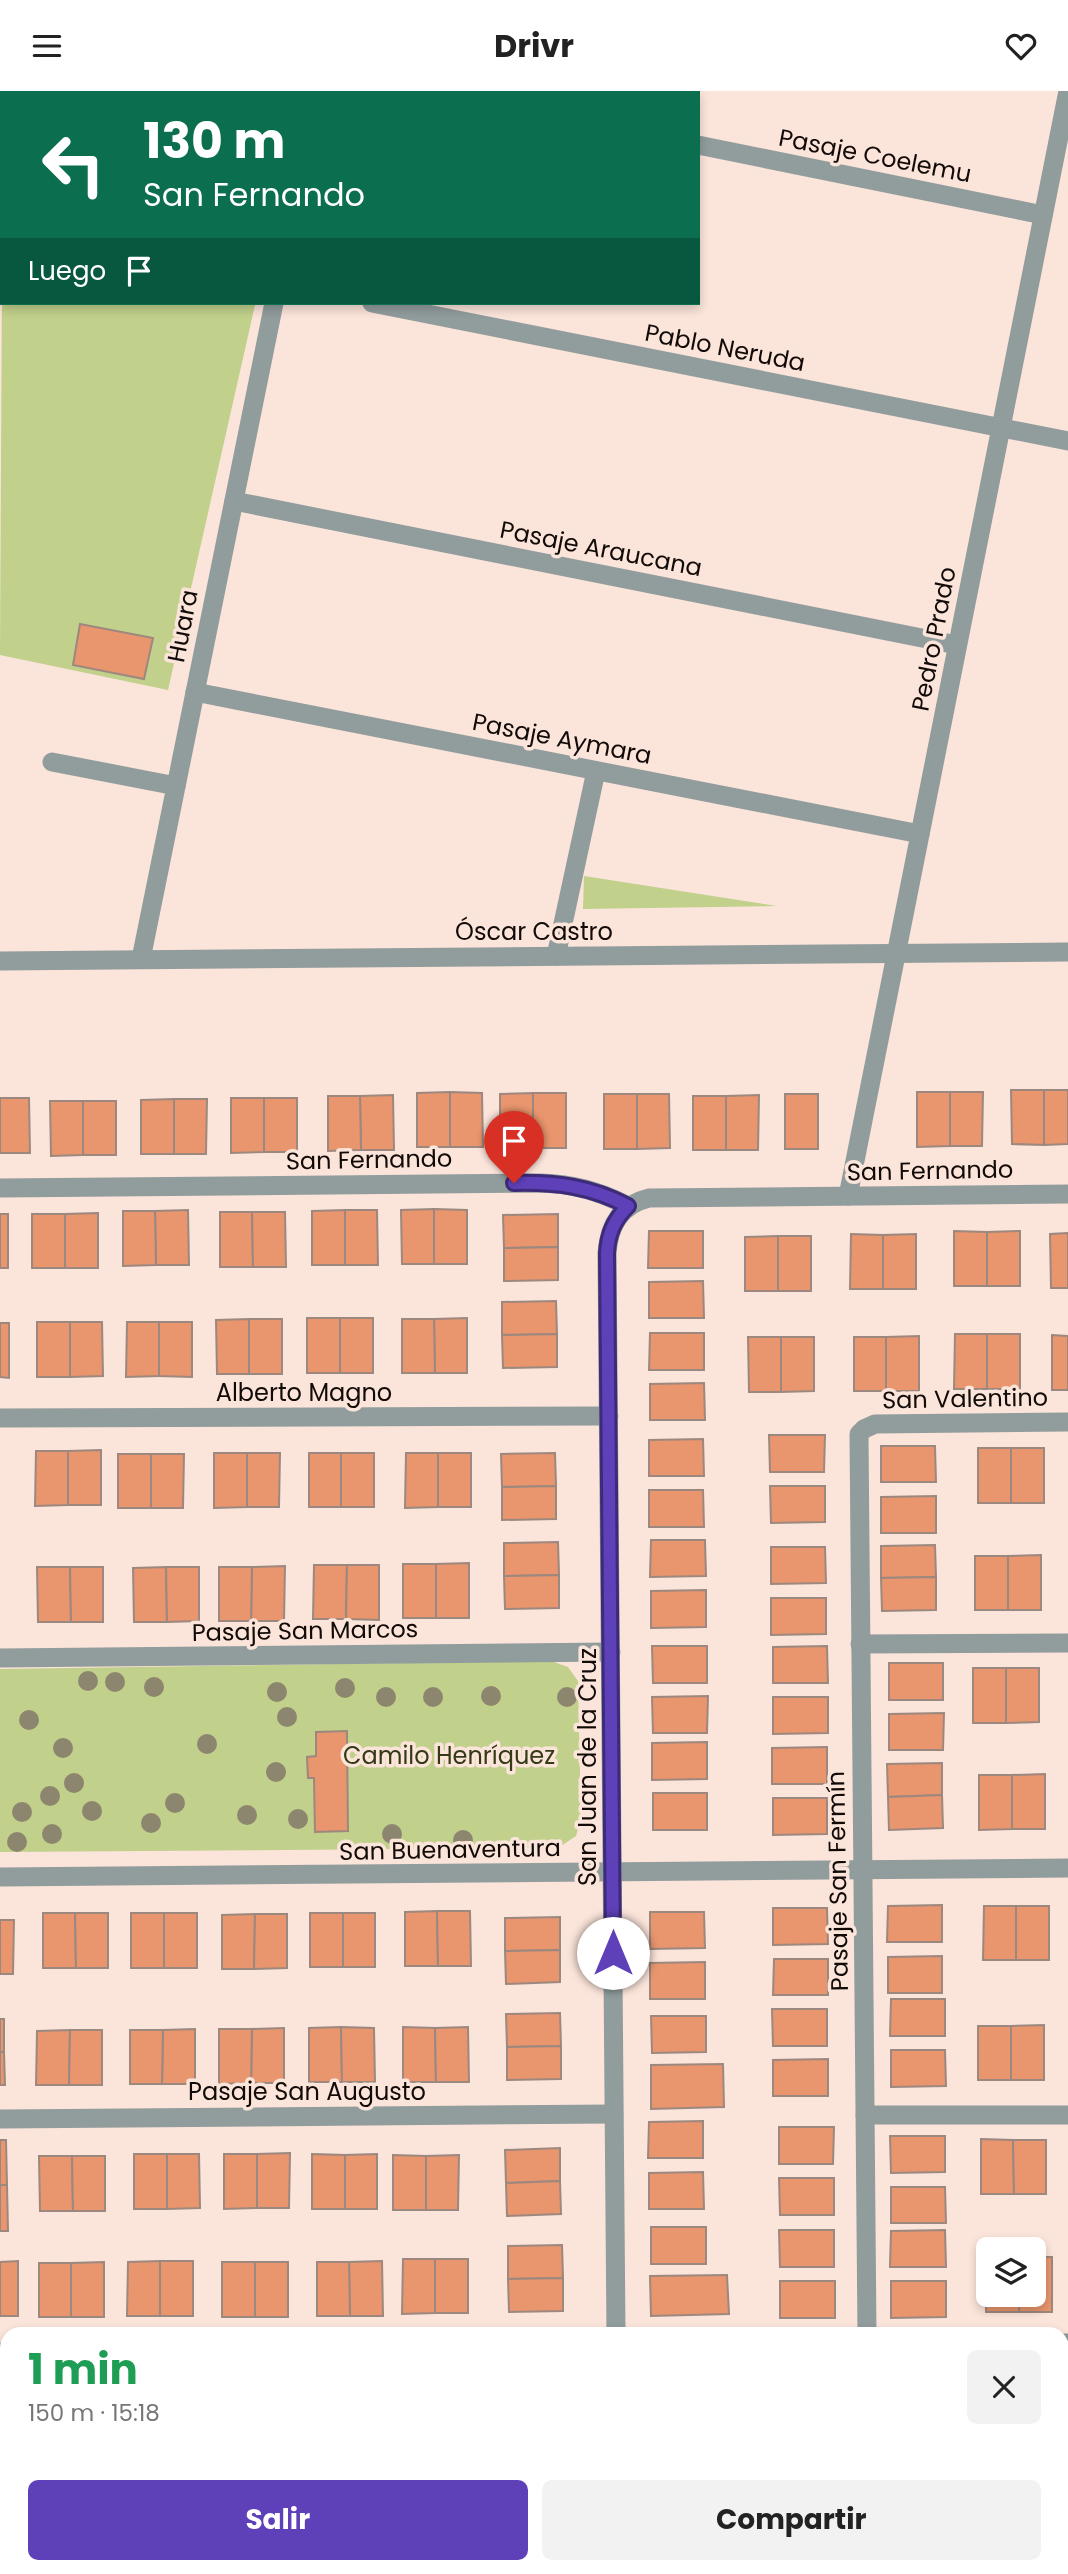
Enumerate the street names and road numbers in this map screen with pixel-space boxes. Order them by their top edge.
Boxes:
street label: Pasaje Coelemu [776,121,974,190]
street label: Pablo Neruda [642,316,808,379]
street label: Pasaje Araucana [497,513,705,584]
street label: Pedro Prado [903,564,964,714]
street label: Huara [159,587,206,665]
street label: Pasaje Aymara [470,705,655,772]
street label: Óscar Castro [455,915,613,948]
street label: San Fernando [285,1142,453,1177]
street label: San Fernando [846,1153,1014,1188]
street label: Alberto Magno [216,1376,392,1409]
street label: San Valentino [882,1381,1048,1416]
street label: Pasaje San Marcos [191,1612,419,1649]
street label: San Juan de la Cruz [571,1648,604,1886]
street label: Pasaje San Fermín [819,1771,856,1991]
street label: San Buenaventura [339,1831,561,1868]
street label: Pasaje San Augusto [188,2075,426,2108]

